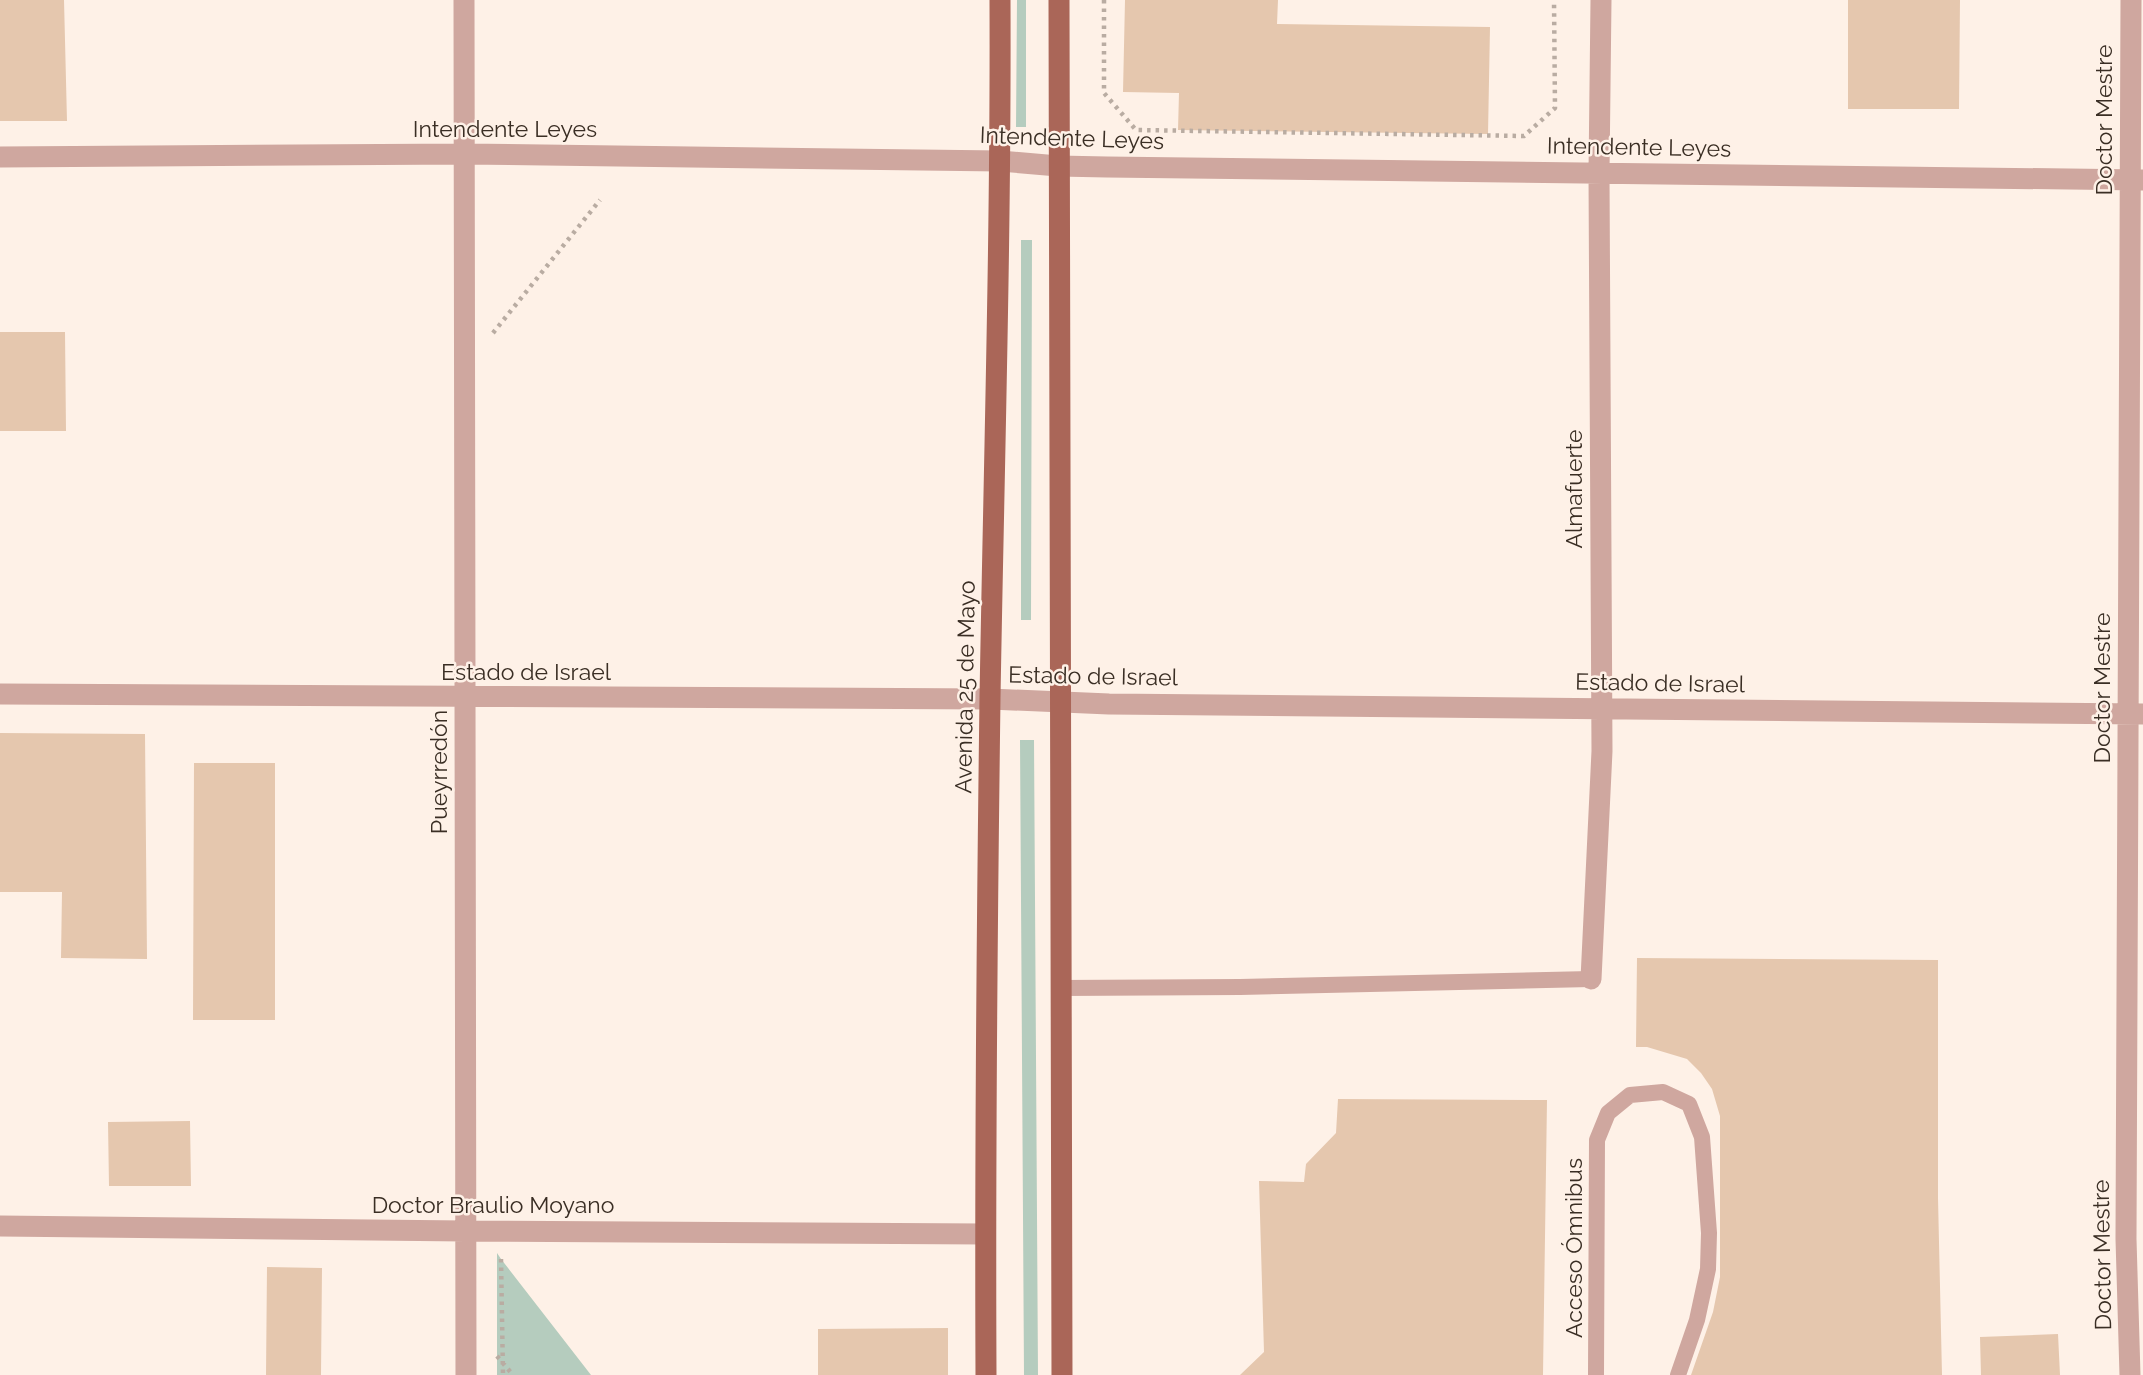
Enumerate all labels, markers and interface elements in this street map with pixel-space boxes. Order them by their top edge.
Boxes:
street label: Doctor Mestre [2090,45,2117,195]
street label: Intendente Leyes [413,115,597,142]
street label: Intendente Leyes [979,121,1165,154]
street label: Intendente Leyes [1547,131,1731,162]
street label: Almafuerte [1560,429,1587,549]
street label: Avenida 25 de Mayo [949,580,980,794]
street label: Doctor Mestre [2088,613,2115,763]
street label: Estado de Israel [441,658,612,685]
street label: Estado de Israel [1008,661,1179,690]
street label: Estado de Israel [1575,668,1746,697]
street label: Pueyrredón [425,710,452,834]
street label: Acceso Ómnibus [1560,1158,1587,1338]
street label: Doctor Mestre [2087,1179,2116,1331]
street label: Doctor Braulio Moyano [372,1191,614,1218]

